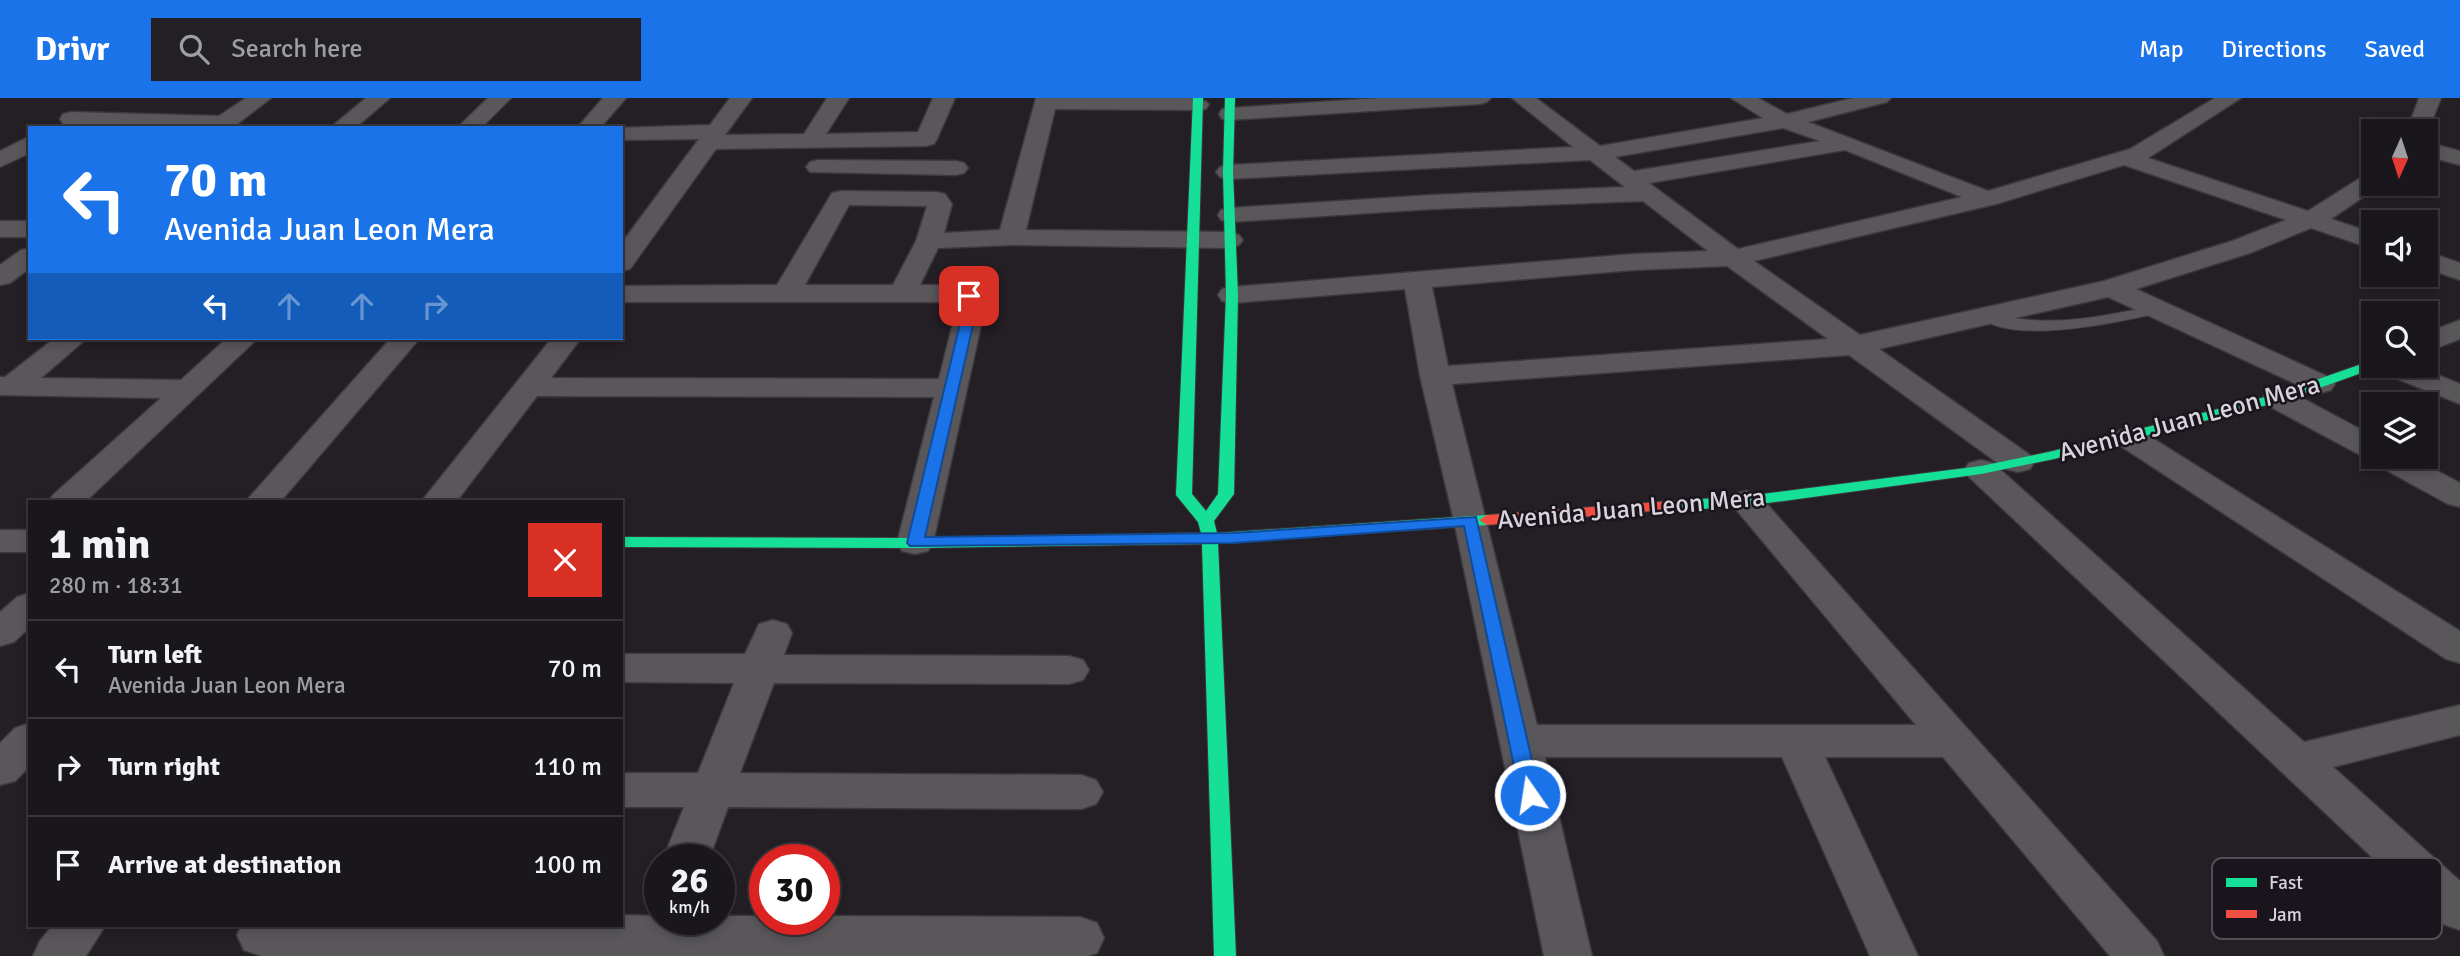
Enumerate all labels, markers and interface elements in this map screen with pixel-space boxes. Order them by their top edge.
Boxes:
search box [151,18,641,81]
text: Drivr [35,29,109,70]
icon: search [175,30,213,68]
text: Search here [231,33,362,65]
text: Map [2139,34,2184,64]
text: Directions [2222,34,2327,64]
text: Saved [2365,34,2425,64]
north arrow [2361,119,2438,196]
map controls [2361,119,2438,469]
text: 70 m [164,150,267,210]
icon: left [49,154,140,245]
text: Avenida Juan Leon Mera [164,210,495,249]
button: sound [2361,210,2438,287]
pin [939,266,999,326]
icon: arrive [950,277,988,315]
icon: left [197,287,235,325]
icon: ahead [270,287,308,325]
icon: ahead [343,287,381,325]
icon: right [416,287,454,325]
button: search [2361,301,2438,378]
street label: Avenida Juan Leon Mera [2055,369,2323,469]
button: layers [2361,392,2438,469]
street label: Avenida Juan Leon Mera [1496,481,1766,537]
text: 1 min [49,519,150,570]
button: close [528,523,602,597]
text: 280 m · 18:31 [49,571,183,600]
text: Turn left [108,639,202,671]
icon: left [49,650,87,688]
text: 70 m [547,653,602,685]
text: Avenida Juan Leon Mera [108,671,346,700]
icon: right [49,748,87,786]
text: Turn right [108,751,220,783]
text: 110 m [533,751,602,783]
position arrow [1493,758,1567,832]
speed limit sign: 30 [749,844,840,935]
icon: arrive [49,846,87,884]
text: Arrive at destination [108,849,341,881]
text: 100 m [533,849,602,881]
legend [2212,858,2442,939]
text: 26 [671,859,708,902]
text: Fast [2269,871,2303,895]
text: km/h [669,896,710,918]
text: Jam [2269,903,2302,927]

